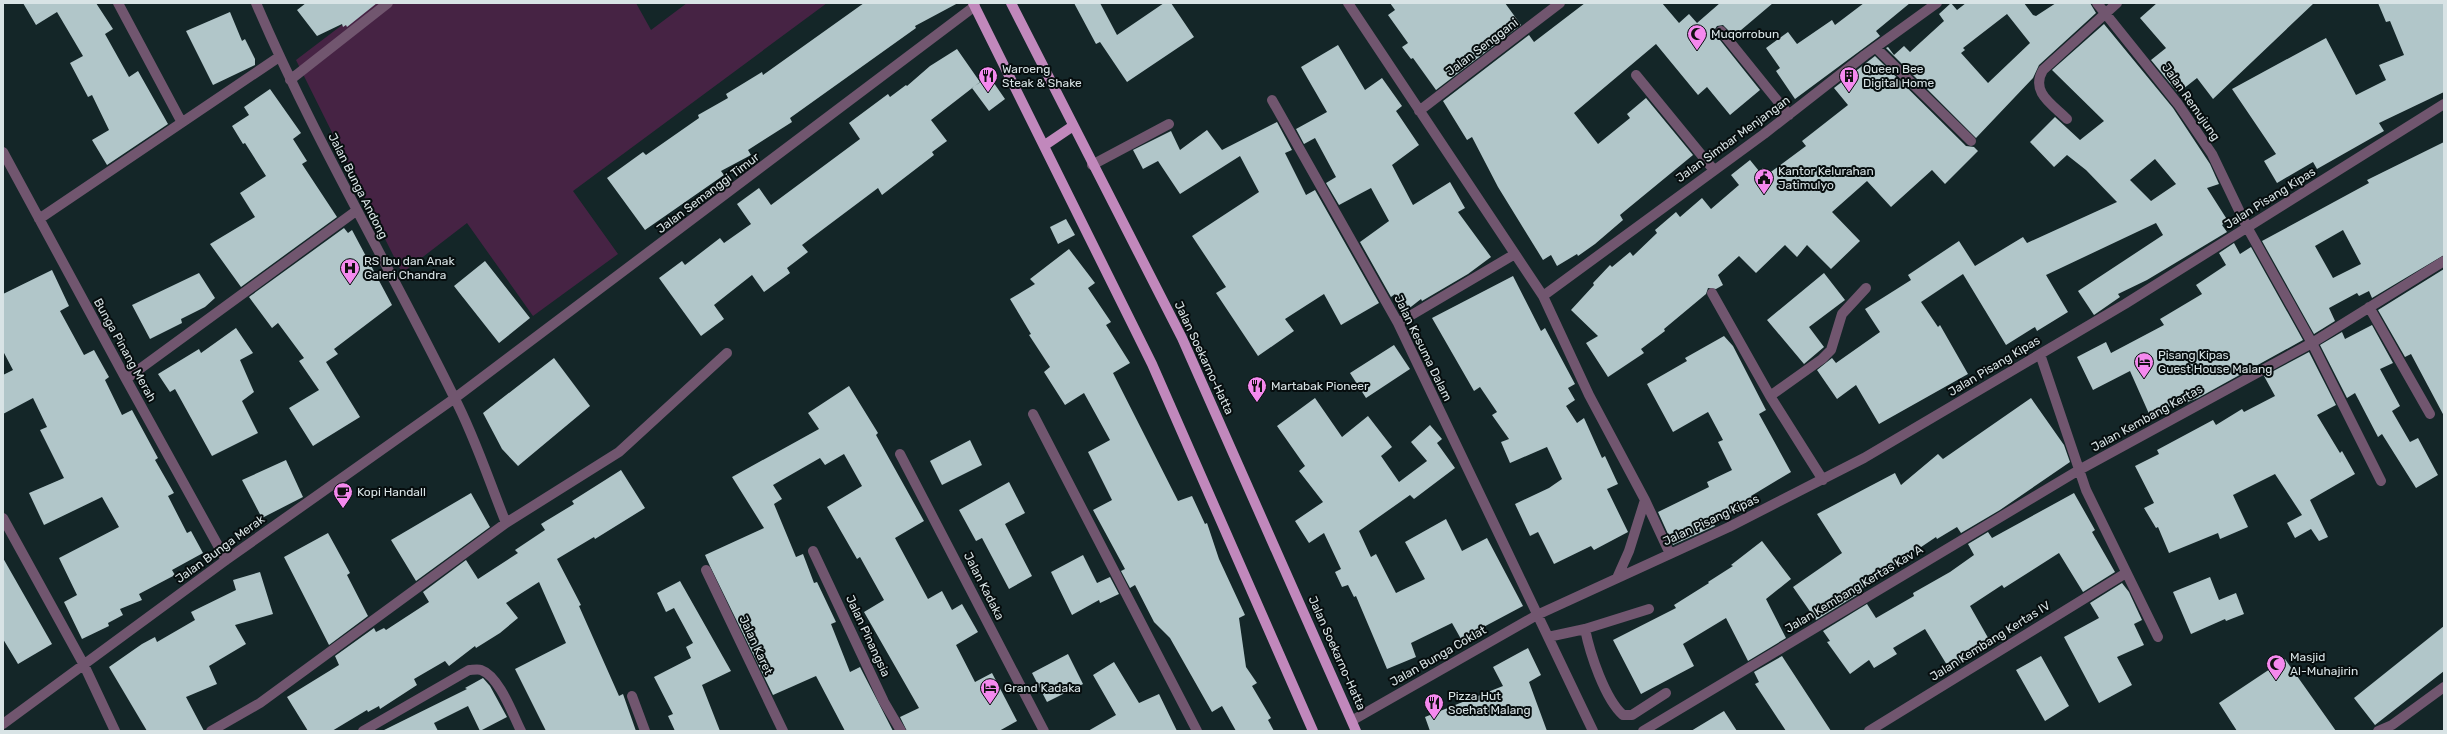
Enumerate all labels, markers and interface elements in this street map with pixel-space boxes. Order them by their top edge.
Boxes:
street label: Jalan Senggani [1443,15,1521,79]
mosque icon: Muqorrobun [1686,23,1708,51]
place label: Muqorrobun [1711,27,1779,41]
street label: Jalan Remujung [2159,61,2223,143]
place label: Waroeng Steak & Shake [1002,62,1082,90]
place label: Queen Bee Digital Home [1863,62,1935,90]
restaurant icon: Waroeng Steak & Shake [977,65,999,93]
building icon: Queen Bee Digital Home [1838,65,1860,93]
street label: Jalan Simbar Menjangan [1673,93,1793,185]
street label: Jalan Bunga Andong [325,131,391,241]
street label: Jalan Semanggi Timur [654,150,762,236]
place label: Kantor Kelurahan Jatimulyo [1778,164,1874,192]
street label: Jalan Pisang Kipas [2222,164,2318,232]
public building icon: Kantor Kelurahan Jatimulyo [1753,167,1775,195]
place label: RS Ibu dan Anak Galeri Chandra [364,254,455,282]
hospital icon: RS Ibu dan Anak Galeri Chandra [339,257,361,285]
street label: Jalan Kesuma Dalam [1391,293,1455,403]
street label: Bunga Pinang Merah [91,296,159,404]
street label: Jalan Soekarno-Hatta [1172,299,1236,417]
street label: Jalan Pisang Kipas [1946,333,2042,399]
place label: Pisang Kipas Guest House Malang [2158,348,2272,376]
hotel icon: Pisang Kipas Guest House Malang [2133,351,2155,379]
restaurant icon: Martabak Pioneer [1246,375,1268,403]
place label: Martabak Pioneer [1271,379,1369,393]
street label: Jalan Kembang Kertas [2089,382,2205,454]
cafe icon: Kopi Handall [332,481,354,509]
place label: Kopi Handall [357,485,426,499]
street label: Jalan Pisang Kipas [1661,492,1761,548]
street label: Jalan Bunga Merak [173,512,268,586]
street label: Jalan Kembang Kertas Kav A [1782,542,1926,636]
street label: Jalan Kadaka [961,550,1007,622]
street label: Jalan Pinangsia [843,593,893,679]
street label: Jalan Soekarno-Hatta [1306,594,1368,712]
street label: Jalan Kembang Kertas IV [1927,598,2053,684]
street label: Jalan Karet [736,613,776,677]
street label: Jalan Bunga Coklat [1388,623,1489,689]
place label: Masjid Al-Muhajirin [2290,650,2358,678]
mosque icon: Masjid Al-Muhajirin [2265,653,2287,681]
hotel icon: Grand Kadaka [979,677,1001,705]
place label: Grand Kadaka [1004,681,1081,695]
place label: Pizza Hut Soehat Malang [1448,689,1531,717]
restaurant icon: Pizza Hut Soehat Malang [1423,692,1445,720]

